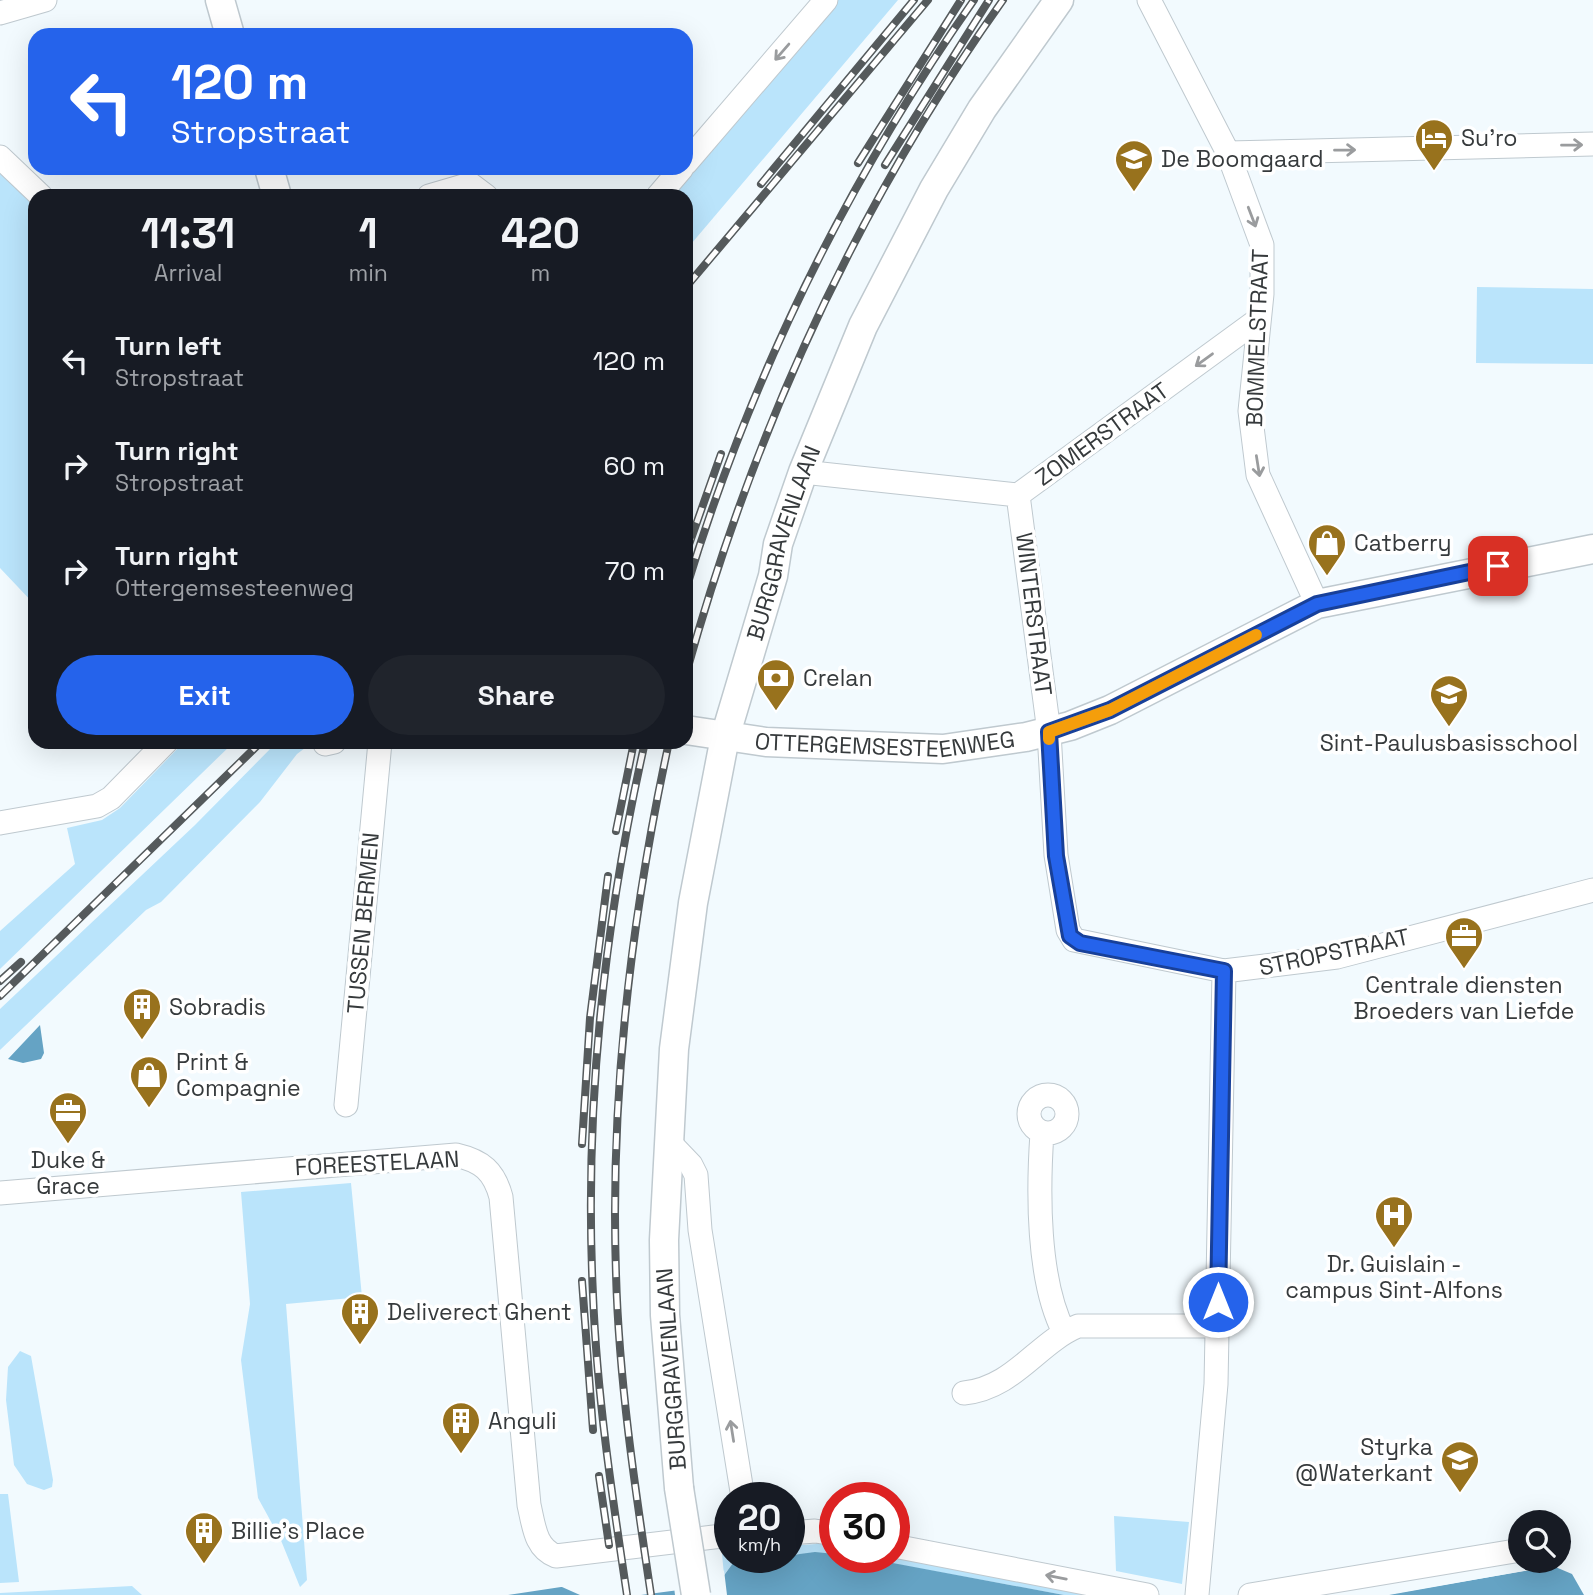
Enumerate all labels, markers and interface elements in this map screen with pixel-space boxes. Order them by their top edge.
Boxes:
one-way arrow [774,43,790,61]
text: 120 m [171,51,308,113]
icon: left [56,56,147,147]
text: Stropstraat [171,112,350,152]
hotel icon: Su'ro [1413,117,1455,172]
place label: Su'ro [1461,123,1517,153]
school or university icon: De Boomgaard [1113,138,1155,193]
one-way arrow [1561,138,1584,151]
one-way arrow [1333,143,1356,157]
place label: De Boomgaard [1161,144,1323,174]
one-way arrow [1246,205,1259,227]
text: 11:31 [141,207,235,260]
text: 1 [359,207,378,260]
text: 420 [501,207,580,260]
street label: BOMMELSTRAAT [1239,248,1275,428]
text: Arrival [154,258,222,288]
text: min [348,258,388,288]
text: m [531,258,550,288]
text: Turn left [115,329,222,363]
icon: left [56,342,94,380]
text: 120 m [593,344,665,378]
one-way arrow [1195,352,1214,367]
text: Stropstraat [115,363,244,393]
street label: ZOMERSTRAAT [1029,375,1175,493]
text: Turn right [115,434,239,468]
street label: BURGGRAVENLAAN [740,441,827,644]
icon: right [56,447,94,485]
text: 60 m [603,449,665,483]
one-way arrow [1251,454,1264,476]
text: Stropstraat [115,468,244,498]
shop icon: Catberry [1306,522,1348,577]
place label: Catberry [1354,528,1452,558]
street label: WINTERSTRAAT [1009,531,1059,697]
pin [1468,536,1528,596]
text: Turn right [115,539,239,573]
icon: arrive [1479,547,1517,585]
icon: right [56,552,94,590]
text: 70 m [605,554,665,588]
text: Ottergemsesteenweg [115,573,354,603]
button: Exit [56,655,354,735]
button: Share [368,655,665,735]
bank icon: Crelan [755,657,797,712]
place label: Crelan [803,663,873,693]
school or university icon: Sint-Paulusbasisschool [1428,673,1470,728]
street label: OTTERGEMSESTEENWEG [753,724,1017,764]
place label: Sint-Paulusbasisschool [1320,728,1578,758]
street label: TUSSEN BERMEN [340,831,386,1015]
office icon: Centrale diensten Broeders van Liefde [1443,915,1485,970]
street label: STROPSTRAAT [1256,921,1412,983]
place label: Centrale diensten Broeders van Liefde [1354,970,1574,1026]
building icon: Sobradis [121,986,163,1041]
place label: Sobradis [169,992,266,1022]
place label: Print & Compagnie [176,1047,301,1103]
shop icon: Print & Compagnie [128,1054,170,1109]
office icon: Duke & Grace [47,1090,89,1145]
street label: FOREESTELAAN [294,1144,460,1182]
place label: Duke & Grace [31,1145,105,1201]
hospital icon: Dr. Guislain - campus Sint-Alfons [1373,1194,1415,1249]
place label: Dr. Guislain - campus Sint-Alfons [1285,1249,1503,1305]
position arrow [1181,1265,1255,1339]
street label: BURGGRAVENLAAN [649,1267,693,1471]
building icon: Deliverect Ghent [339,1291,381,1346]
place label: Deliverect Ghent [387,1297,572,1327]
building icon: Anguli [440,1400,482,1455]
place label: Anguli [488,1406,557,1436]
one-way arrow [725,1420,738,1443]
place label: Styrka @Waterkant [1295,1432,1433,1488]
school or university icon: Styrka @Waterkant [1439,1439,1481,1494]
speed limit sign: 30 [819,1482,910,1573]
text: 20 [738,1496,781,1540]
building icon: Billie's Place [183,1510,225,1565]
map controls [1508,1510,1571,1573]
button: search [1508,1510,1571,1573]
place label: Billie's Place [231,1516,365,1546]
text: km/h [738,1533,781,1556]
one-way arrow [1045,1570,1068,1584]

